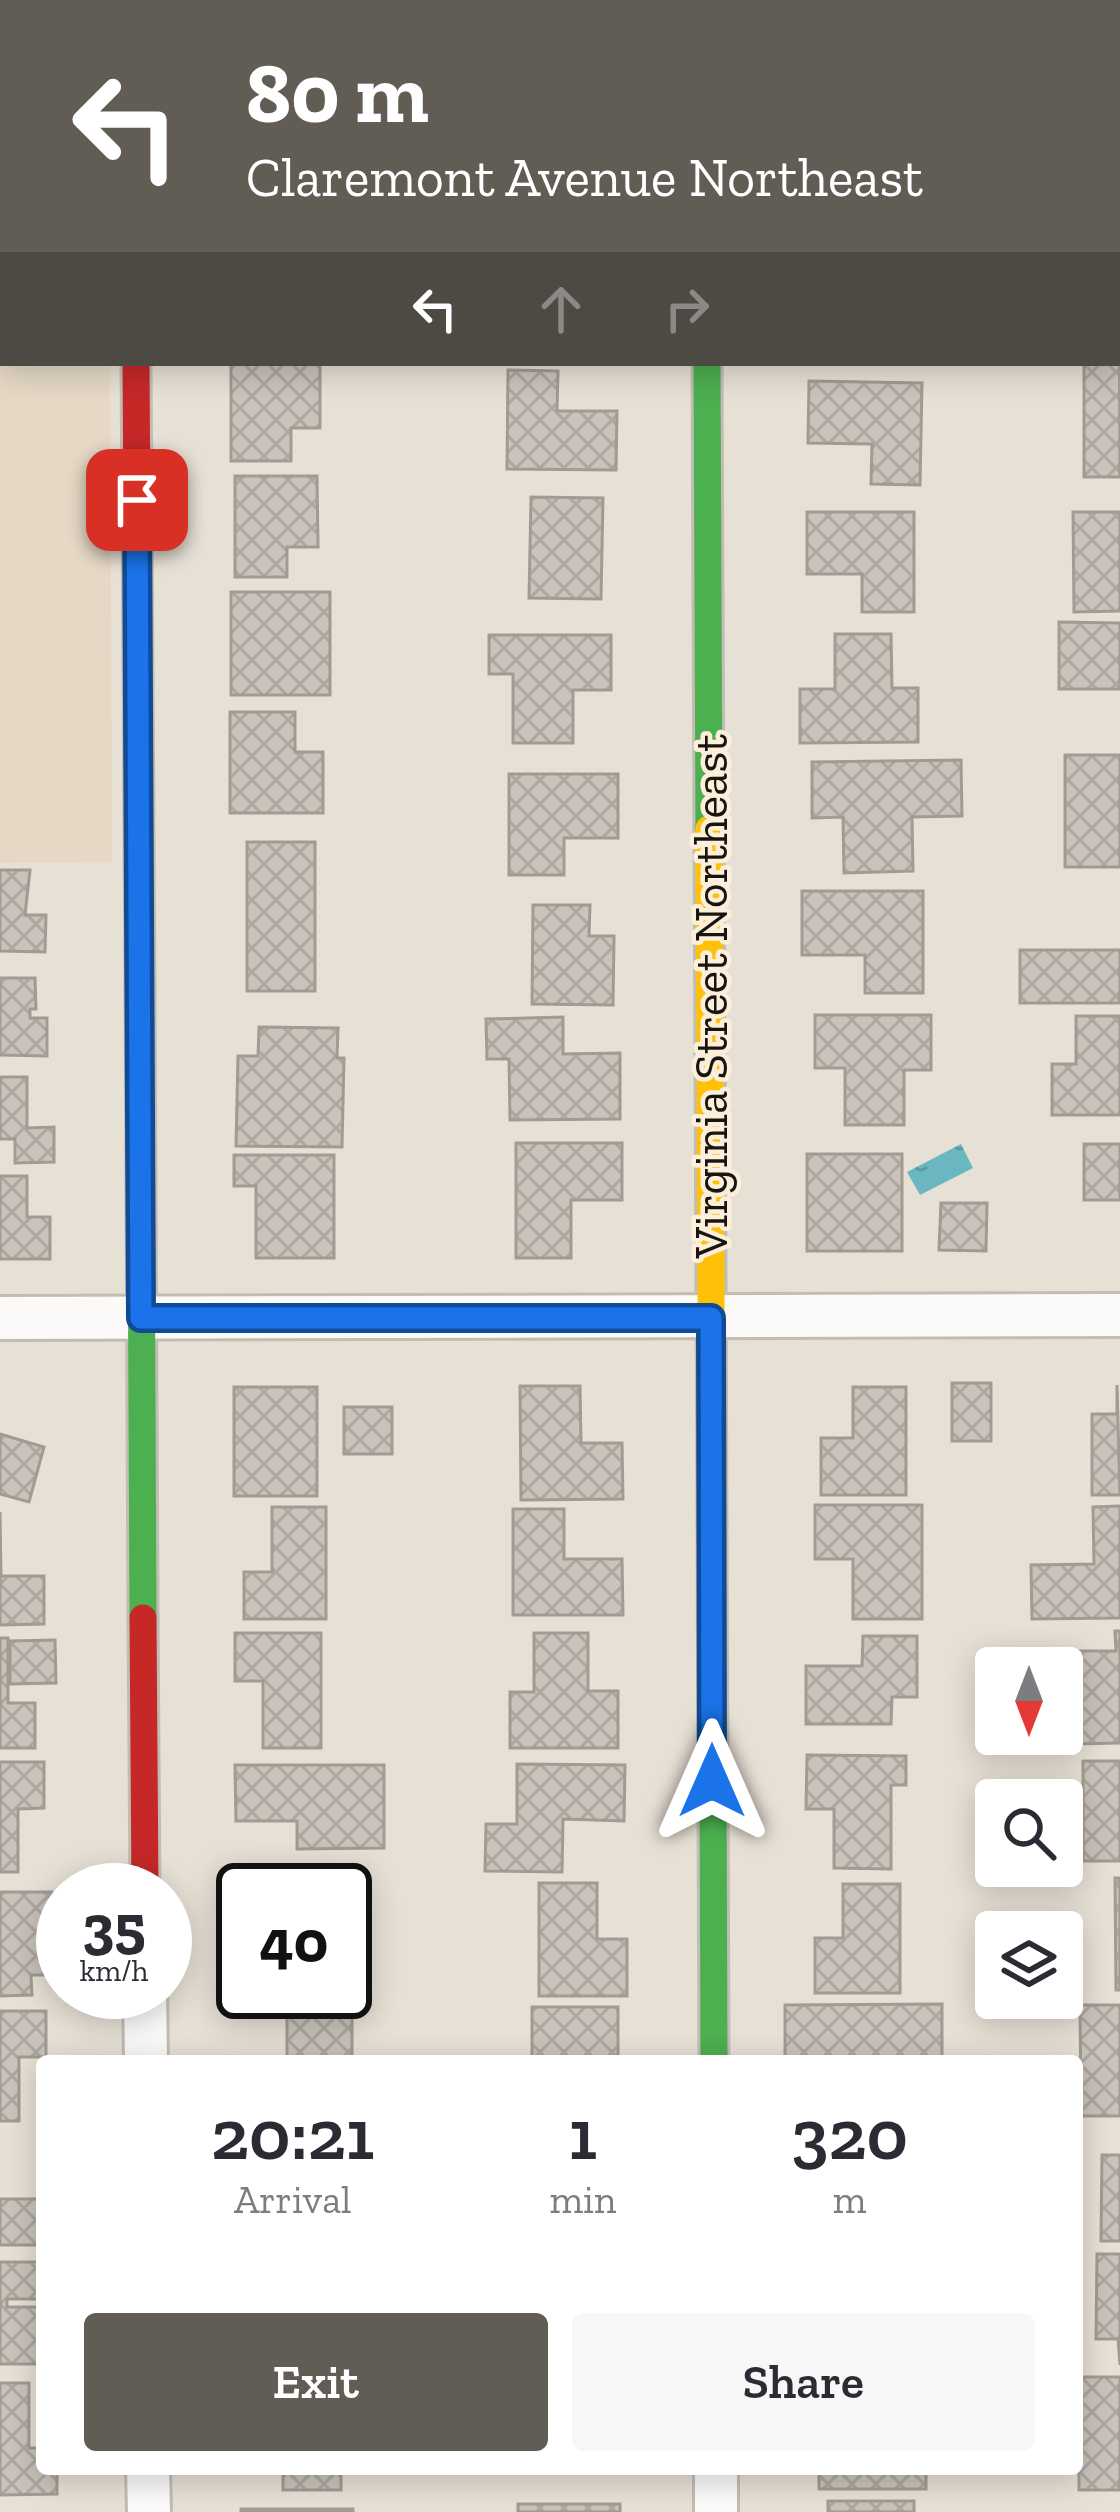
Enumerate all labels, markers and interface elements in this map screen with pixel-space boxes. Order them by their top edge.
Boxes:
text: 80 m [246,43,429,144]
icon: left [48,48,204,204]
text: Claremont Avenue Northeast [246,145,923,210]
icon: left [402,276,468,342]
icon: ahead [528,276,594,342]
icon: right [654,276,720,342]
pin [86,449,188,551]
icon: arrive [104,467,170,533]
street label: Virginia Street Northeast [682,734,739,1259]
north arrow [975,1647,1083,1755]
map controls [975,1647,1083,2019]
position arrow [649,1718,775,1844]
button: search [975,1779,1083,1887]
speed limit sign: 40 [216,1863,372,2019]
text: 35 [82,1890,146,1962]
button: layers [975,1911,1083,2019]
text: km/h [80,1953,148,1989]
text: 20:21 [211,2091,374,2177]
text: 1 [569,2091,597,2177]
text: 320 [791,2091,908,2177]
text: Arrival [234,2176,351,2223]
text: min [549,2176,616,2223]
text: m [833,2176,866,2223]
button: Exit [84,2313,548,2451]
button: Share [572,2313,1035,2451]

